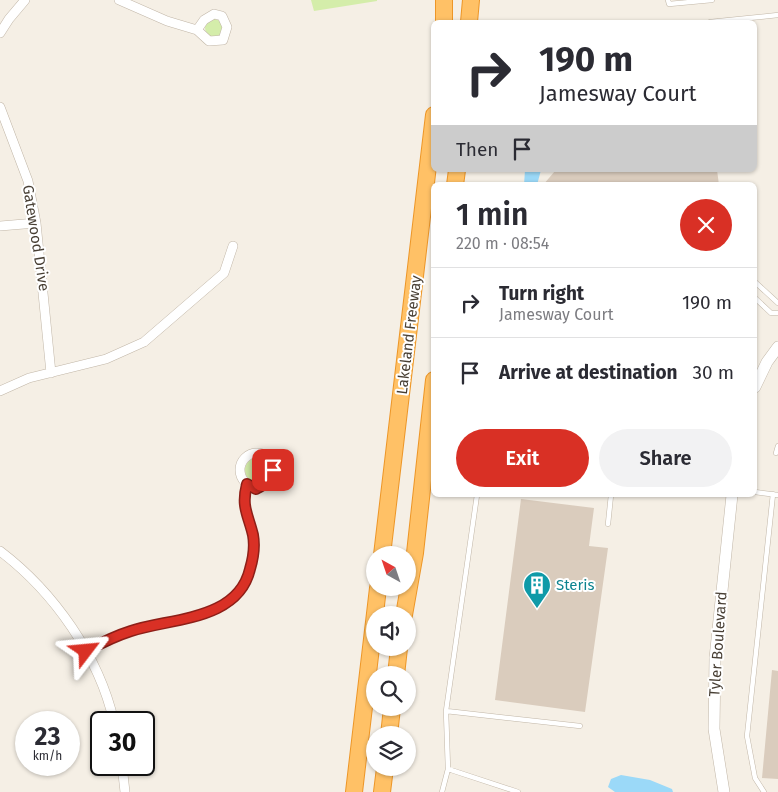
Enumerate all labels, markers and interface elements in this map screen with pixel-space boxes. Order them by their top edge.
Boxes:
text: 190 m [539,38,633,80]
icon: right [456,40,521,105]
text: Jamesway Court [539,80,696,107]
icon: arrive [508,135,536,163]
text: Then [456,138,498,161]
street label: Gatewood Drive [19,184,53,292]
text: 1 min [456,197,528,233]
button: close [680,199,732,251]
text: 220 m · 08:54 [456,234,549,253]
street label: Lakeland Freeway [393,274,425,396]
text: Turn right [499,282,584,305]
icon: right [456,289,484,317]
text: 190 m [682,291,732,314]
text: Jamesway Court [499,305,613,324]
icon: arrive [456,359,484,387]
text: Arrive at destination [499,361,678,384]
text: 30 m [693,361,734,384]
button: Exit [456,429,589,487]
button: Share [599,429,732,487]
pin [252,449,294,491]
icon: arrive [259,456,287,484]
north arrow [366,546,416,596]
map controls [366,546,416,776]
building icon: Steris [522,570,552,609]
place label: Steris [556,576,595,594]
street label: Tyler Boulevard [705,591,731,697]
button: sound [366,606,416,656]
position arrow [59,624,111,676]
button: search [366,666,416,716]
speed limit sign: 30 [90,711,155,776]
text: 23 [35,722,60,752]
button: layers [366,726,416,776]
text: km/h [33,749,62,763]

